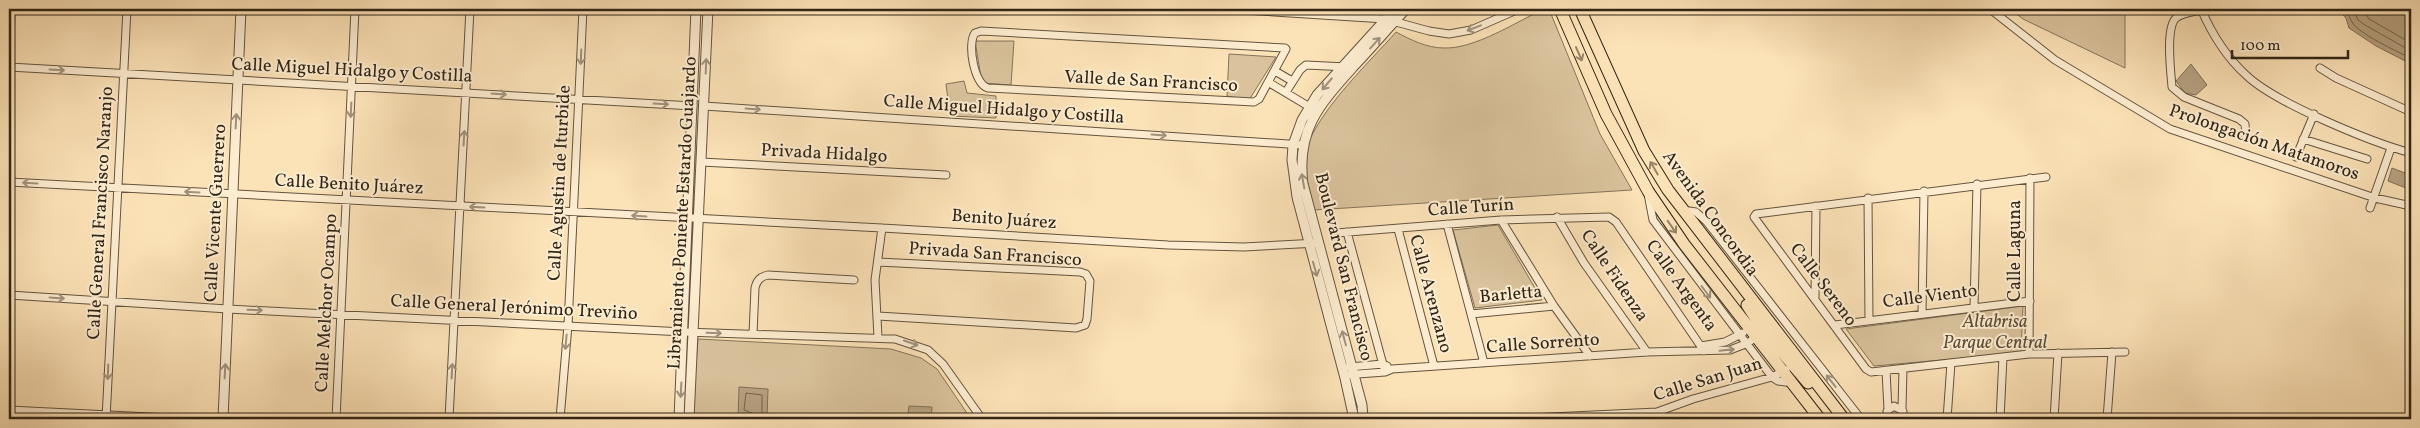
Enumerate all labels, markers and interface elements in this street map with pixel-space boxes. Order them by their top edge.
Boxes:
one-way arrow [1467,24,1482,33]
scale bar [2232,28,2349,60]
text: 100 m [2240,36,2280,57]
one-way arrow [1369,37,1381,50]
one-way arrow [1575,46,1585,61]
one-way arrow [576,49,586,65]
street label: Calle Miguel Hidalgo y Costilla [231,52,473,90]
street label: Libramiento Poniente Estardo Guajardo [662,56,704,370]
one-way arrow [701,58,711,74]
one-way arrow [49,65,65,74]
street label: Valle de San Francisco [1064,65,1238,99]
one-way arrow [1321,77,1332,90]
street label: Calle Agustin de Iturbide [542,84,578,282]
street label: Calle General Francisco Naranjo [82,86,120,340]
street label: Calle Miguel Hidalgo y Costilla [883,89,1125,131]
one-way arrow [491,90,507,99]
street label: Prolongación Matamoros [2166,99,2362,187]
one-way arrow [653,100,669,109]
one-way arrow [346,102,355,118]
one-way arrow [745,104,761,114]
one-way arrow [232,113,241,129]
street label: Calle Vicente Guerrero [199,123,233,303]
one-way arrow [459,131,469,147]
one-way arrow [1151,131,1167,140]
street label: Privada Hidalgo [760,138,888,170]
street label: Avenida Concordia [1656,146,1764,282]
one-way arrow [1649,162,1659,176]
street label: Calle Benito Juárez [274,169,424,201]
street label: Boulevard San Francisco [1307,170,1379,364]
one-way arrow [1298,173,1308,189]
one-way arrow [22,179,38,188]
one-way arrow [184,187,200,196]
street label: Calle Turín [1427,192,1515,223]
street label: Calle Laguna [2003,200,2028,302]
one-way arrow [469,203,485,212]
street label: Benito Juárez [951,204,1057,236]
one-way arrow [631,211,647,221]
street label: Calle Melchor Ocampo [310,213,344,393]
one-way arrow [1667,220,1677,234]
street label: Calle Fidenza [1574,225,1654,327]
street label: Calle Arenzano [1402,232,1458,356]
street label: Calle Argenta [1639,235,1723,337]
street label: Privada San Francisco [908,236,1082,274]
street label: Calle Sereno [1783,238,1863,332]
one-way arrow [1311,260,1320,276]
street label: Calle Viento [1881,279,1979,315]
street label: Barletta [1478,280,1544,310]
one-way arrow [1701,285,1712,298]
street label: Calle General Jerónimo Treviño [390,289,638,327]
one-way arrow [49,294,65,303]
one-way arrow [246,305,262,315]
park label: Altabrisa Parque Central [1943,310,2048,356]
one-way arrow [706,328,722,337]
street label: Calle Sorrento [1486,328,1600,360]
one-way arrow [1339,330,1348,346]
one-way arrow [562,334,571,350]
one-way arrow [902,339,918,349]
one-way arrow [1718,345,1734,355]
street label: Calle San Juan [1650,352,1766,408]
one-way arrow [220,363,229,379]
one-way arrow [447,363,457,379]
one-way arrow [104,364,113,380]
one-way arrow [1826,375,1837,388]
one-way arrow [676,382,685,398]

